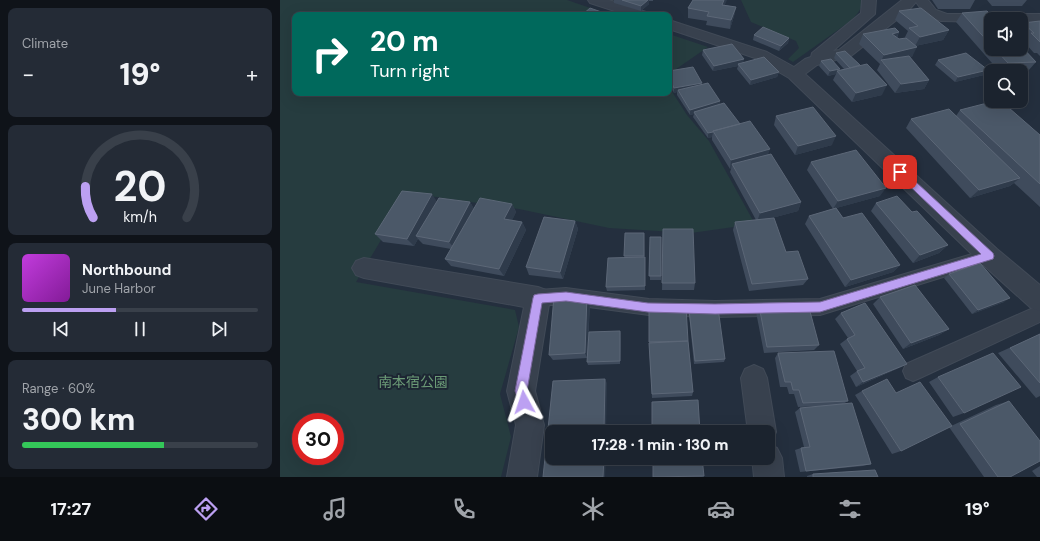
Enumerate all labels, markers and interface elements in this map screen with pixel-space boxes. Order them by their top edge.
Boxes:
map controls [984,12,1028,108]
button: sound [984,12,1028,56]
text: 20 m [370,23,439,60]
icon: right [304,28,356,80]
text: Climate [22,35,68,52]
text: 19° [119,55,161,94]
text: Turn right [370,59,450,83]
text: − [22,60,34,89]
text: + [246,60,258,89]
button: search [984,64,1028,108]
pin [883,155,917,189]
text: 20 [113,160,167,214]
icon: arrive [889,161,911,183]
text: km/h [123,207,157,225]
text: Northbound [82,260,171,280]
text: June Harbor [82,280,156,297]
icon: previous [50,318,72,340]
icon: pause [129,318,151,340]
icon: next [208,318,230,340]
park label: 南本宿公園 [378,373,448,391]
text: Range · 60% [22,380,95,397]
position arrow [503,381,545,423]
text: 300 km [22,400,135,439]
speed limit sign: 30 [292,413,344,465]
text: 17:28 · 1 min · 130 m [592,435,728,455]
icon: directions [192,495,220,523]
icon: music [321,495,349,523]
icon: phone [450,495,478,523]
icon: climate [579,495,607,523]
icon: car [707,495,735,523]
icon: filters [836,495,864,523]
text: 17:27 [50,497,91,521]
text: 19° [965,497,990,521]

